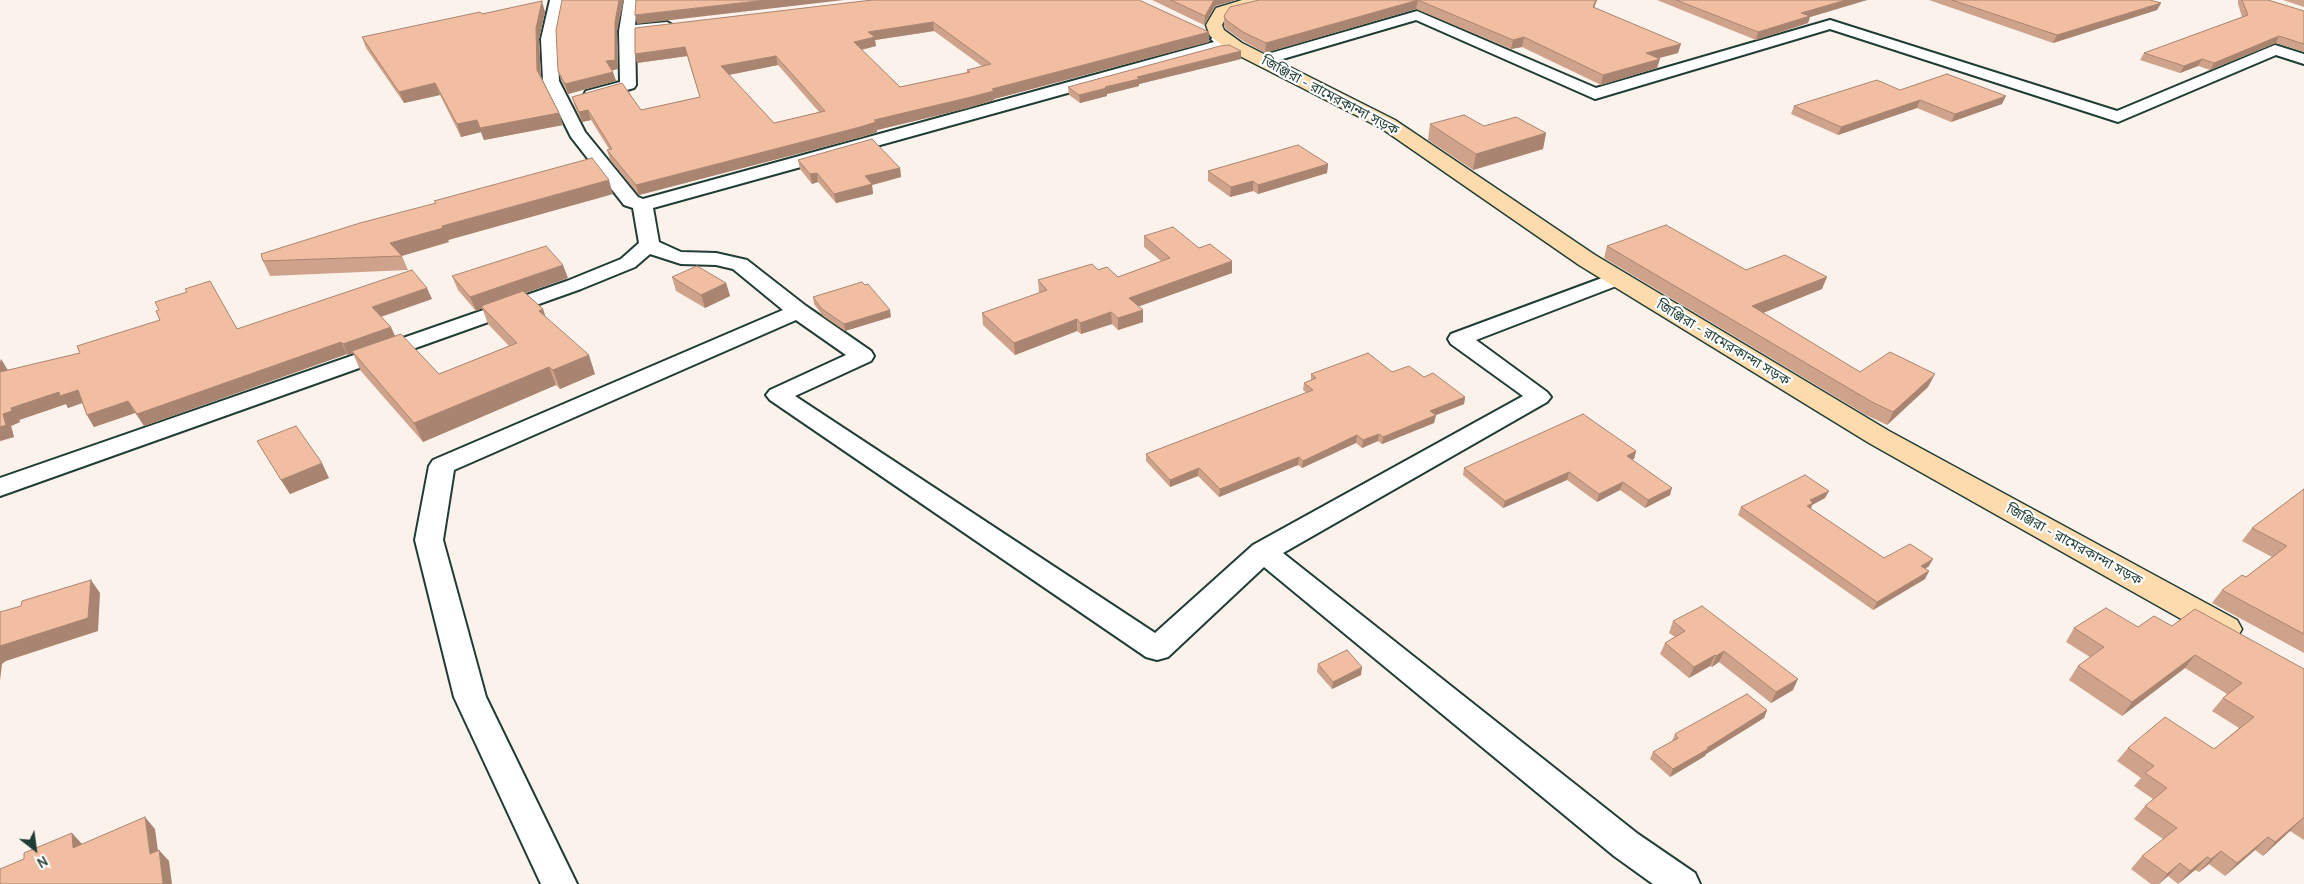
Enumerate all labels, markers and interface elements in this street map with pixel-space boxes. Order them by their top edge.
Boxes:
street label: জিঞ্জিরা - রামেরকান্দা সড়ক [1259,53,1401,139]
street label: জিঞ্জিরা - রামেরকান্দা সড়ক [1653,296,1793,390]
street label: জিঞ্জিরা - রামেরকান্দা সড়ক [2003,501,2145,589]
north arrow [10,824,60,874]
text: N [34,852,51,872]

